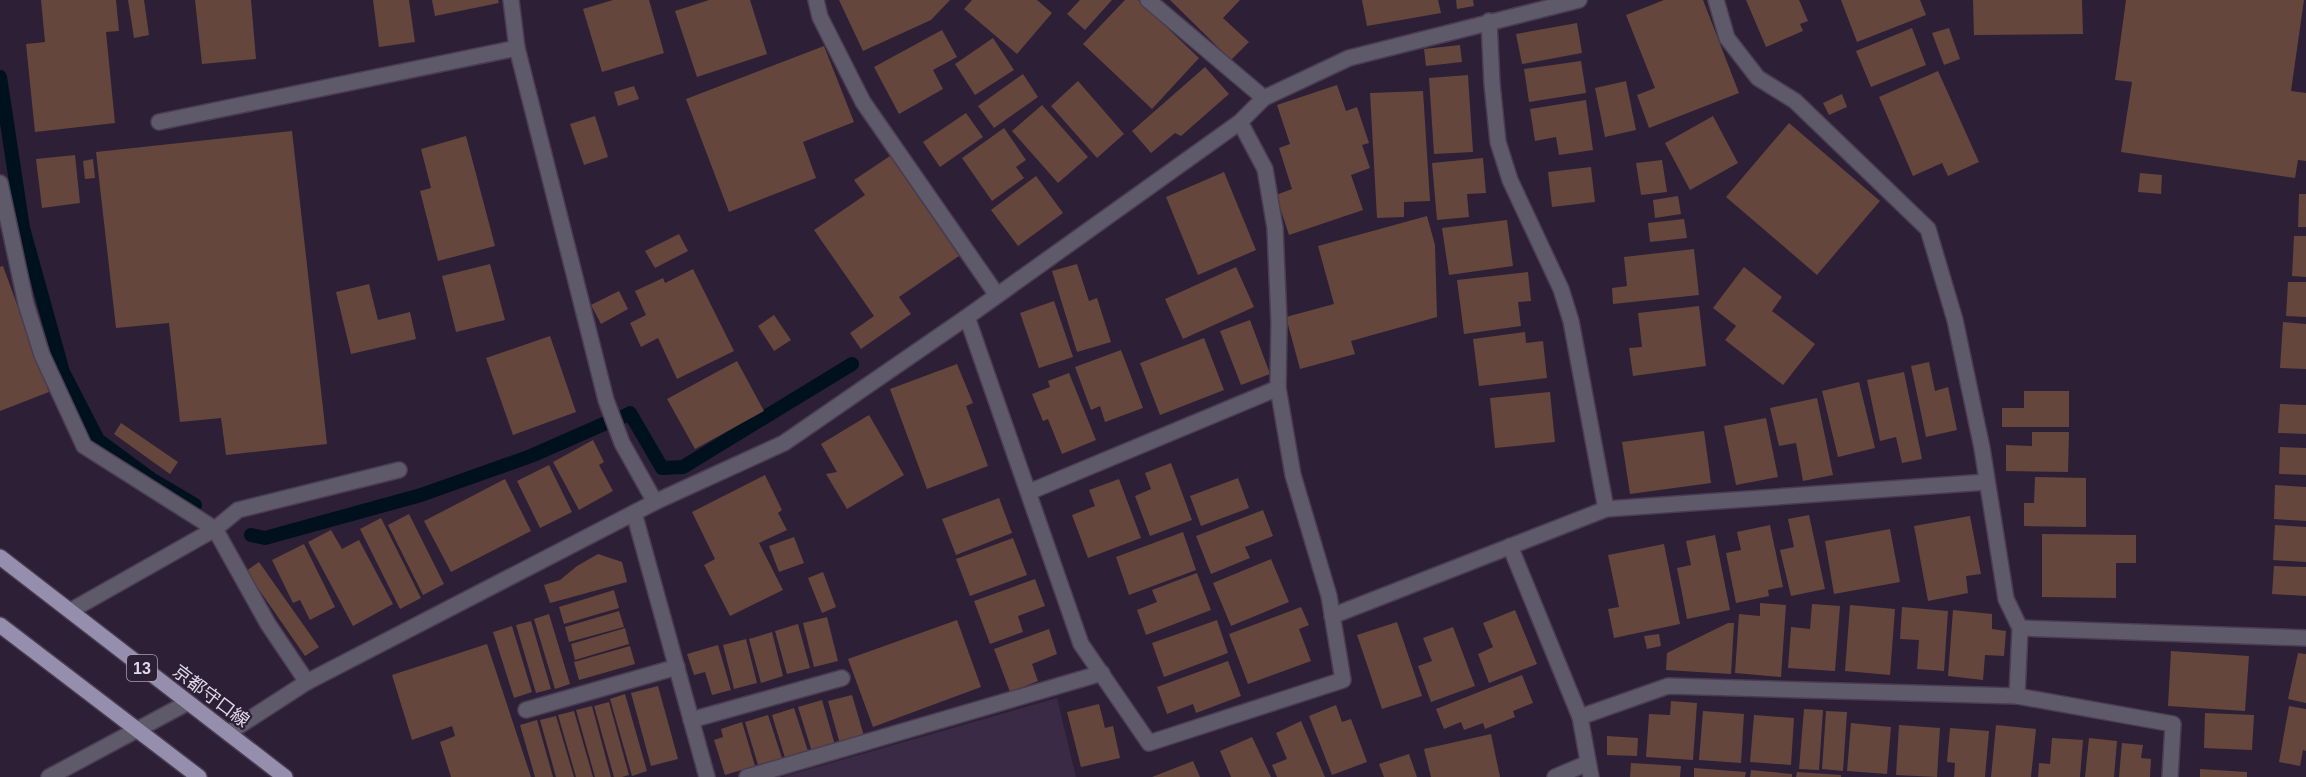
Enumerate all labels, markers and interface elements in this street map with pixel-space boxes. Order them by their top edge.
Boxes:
road number: 13 [127,655,157,681]
street label: 京都守口線 [169,661,253,731]

